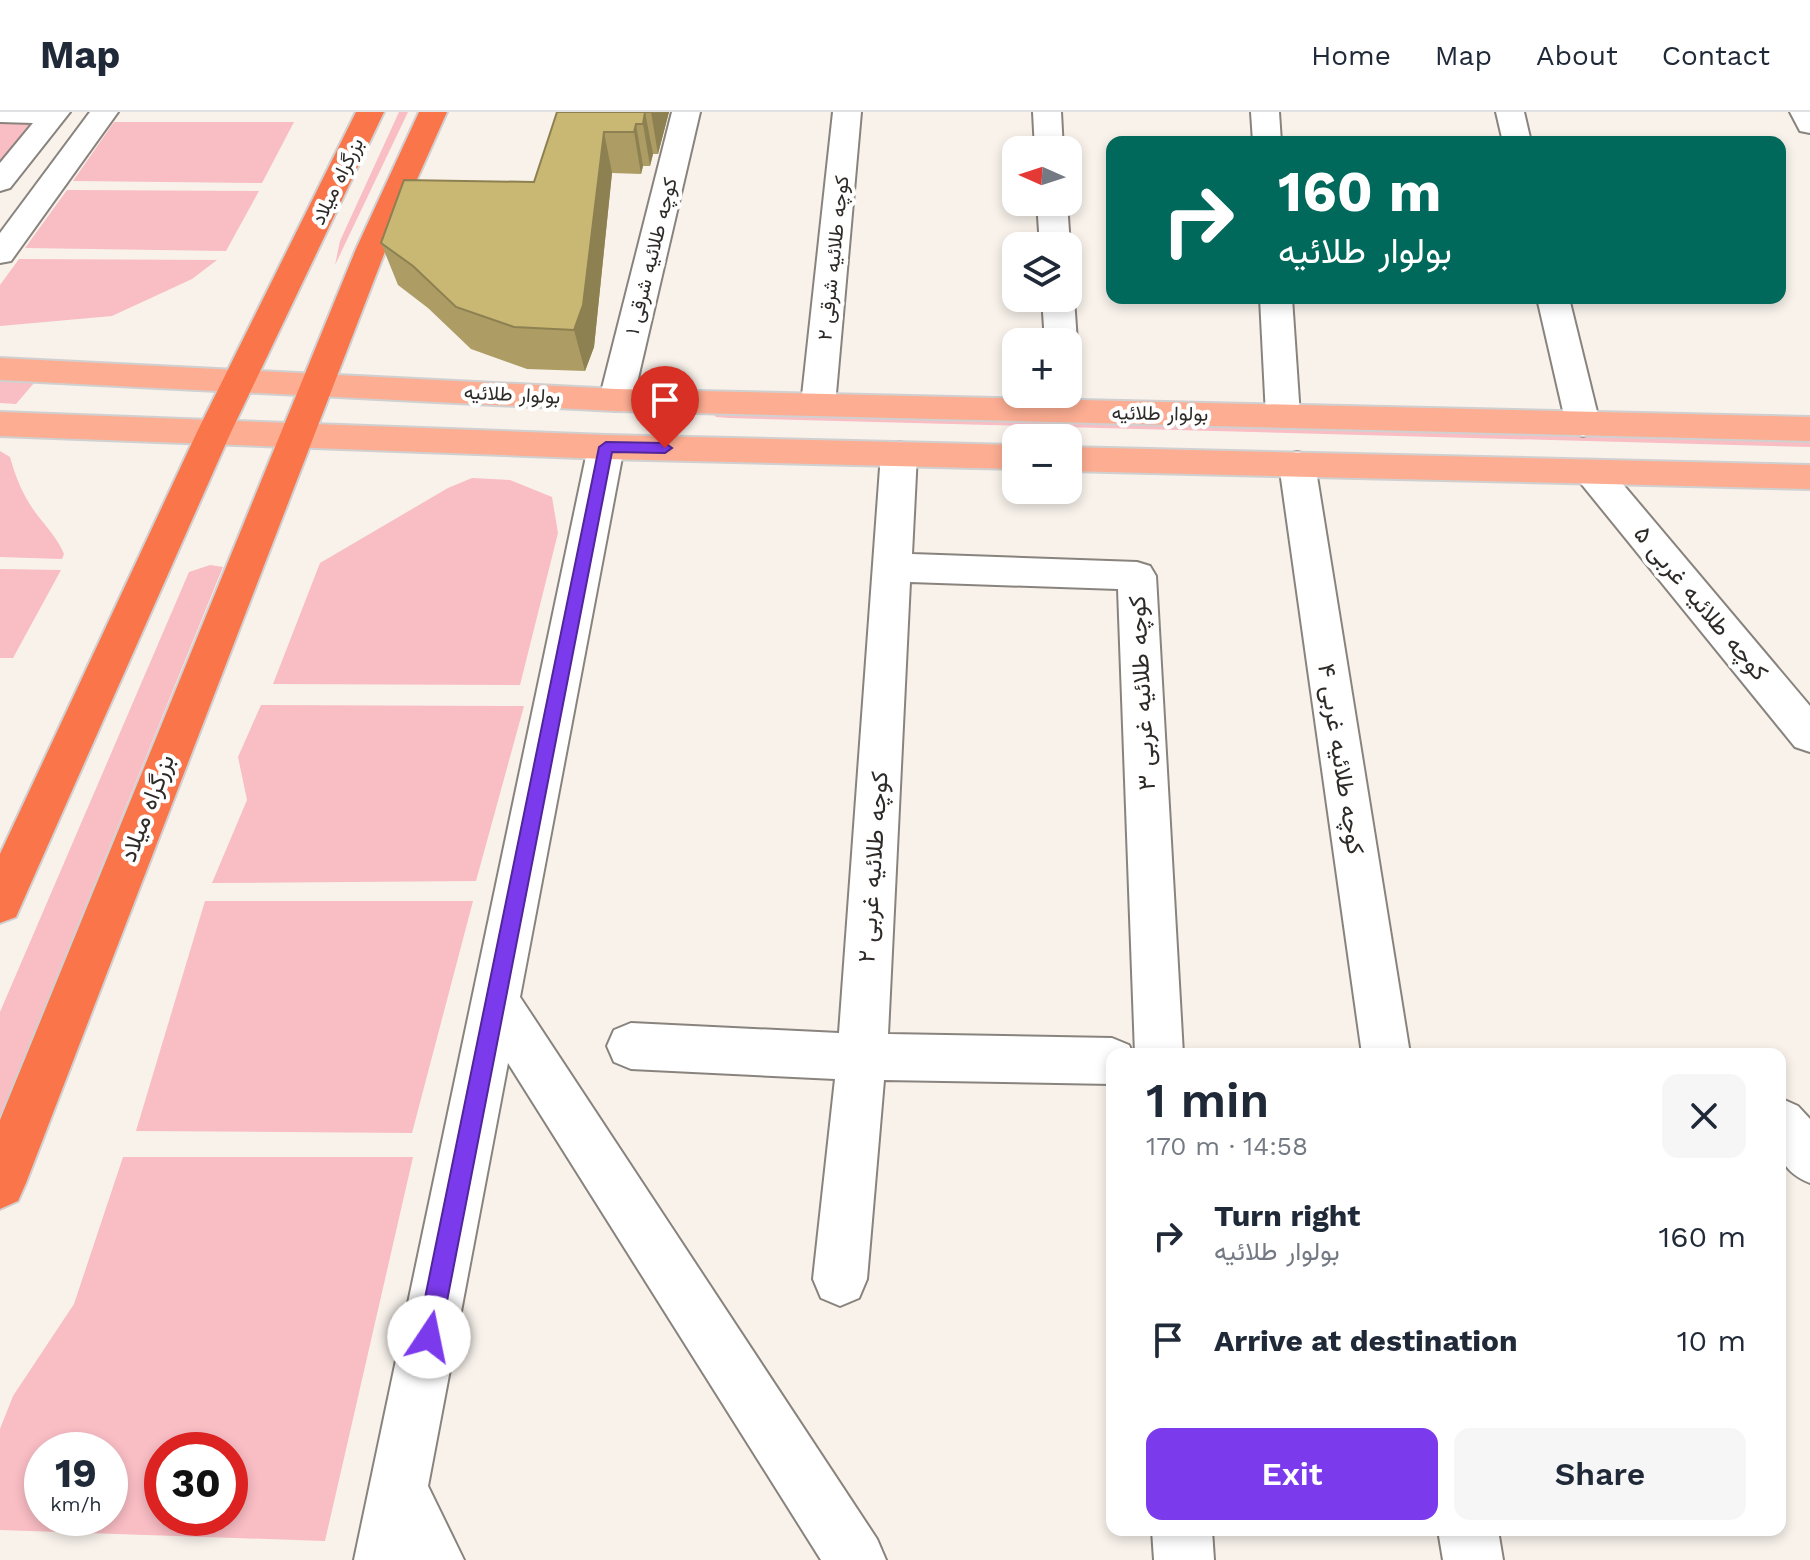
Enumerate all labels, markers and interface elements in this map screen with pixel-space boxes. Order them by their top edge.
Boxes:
text: Map [40,33,120,77]
text: Home [1311,39,1391,72]
text: Map [1435,39,1492,72]
text: About [1536,39,1618,72]
text: Contact [1662,39,1770,72]
street label: بزرگراه میلاد [306,134,369,229]
north arrow [1002,136,1082,216]
map controls [1002,136,1082,504]
text: 160 m [1278,159,1441,225]
icon: right [1146,168,1250,272]
street label: کوچه طلائیه شرقی ۲ [812,174,856,342]
street label: کوچه طلائیه شرقی ۱ [620,175,684,337]
text: بولوار طلائیه [1278,230,1452,272]
button: layers [1002,232,1082,312]
button: + [1002,328,1082,408]
pin [631,366,699,448]
icon: arrive [643,378,687,422]
street label: بولوار طلائیه [463,379,561,410]
street label: بولوار طلائیه [1111,400,1209,427]
button: − [1002,424,1082,504]
street label: کوچه طلائیه غربی ۵ [1627,520,1774,687]
street label: کوچه طلائیه غربی ۳ [1123,595,1163,791]
street label: کوچه طلائیه غربی ۴ [1310,662,1370,857]
street label: بزرگراه میلاد [114,750,181,866]
street label: کوچه طلائیه غربی ۲ [852,770,896,964]
text: 1 min [1146,1072,1269,1129]
button: close [1662,1074,1746,1158]
text: 170 m · 14:58 [1146,1131,1308,1161]
text: Turn right [1214,1198,1360,1233]
icon: right [1146,1214,1190,1258]
text: 160 m [1659,1219,1746,1254]
text: بولوار طلائیه [1214,1236,1340,1266]
position arrow [387,1295,471,1379]
icon: arrive [1146,1318,1190,1362]
text: Arrive at destination [1214,1323,1518,1358]
text: 10 m [1677,1323,1746,1358]
button: Exit [1146,1428,1438,1520]
button: Share [1454,1428,1746,1520]
speed limit sign: 30 [144,1432,248,1536]
text: 19 [55,1450,97,1497]
text: km/h [50,1492,102,1516]

